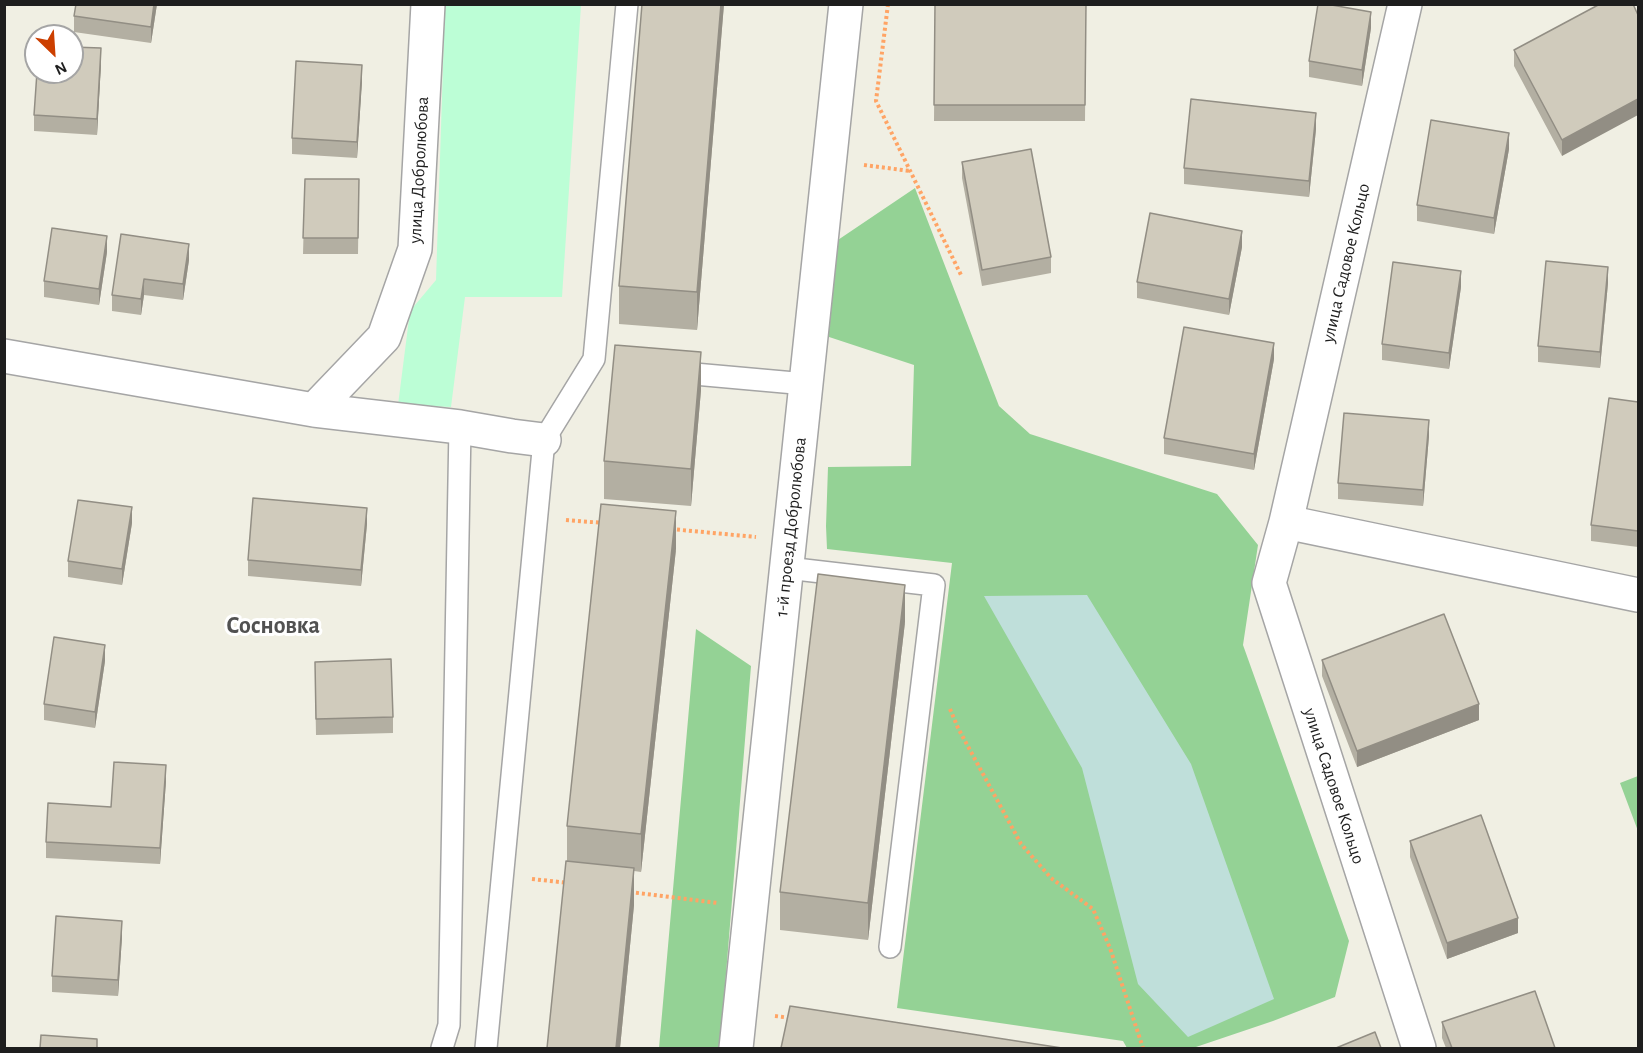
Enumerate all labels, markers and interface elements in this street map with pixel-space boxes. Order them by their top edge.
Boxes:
north arrow [24,24,84,84]
text: N [52,59,69,78]
street label: улица Добролюбова [404,96,434,244]
street label: улица Садовое Кольцо [1317,181,1375,345]
street label: 1-й проезд Добролюбова [771,436,811,618]
district label: Сосновка [226,612,320,640]
street label: улица Садовое Кольцо [1299,705,1369,867]

